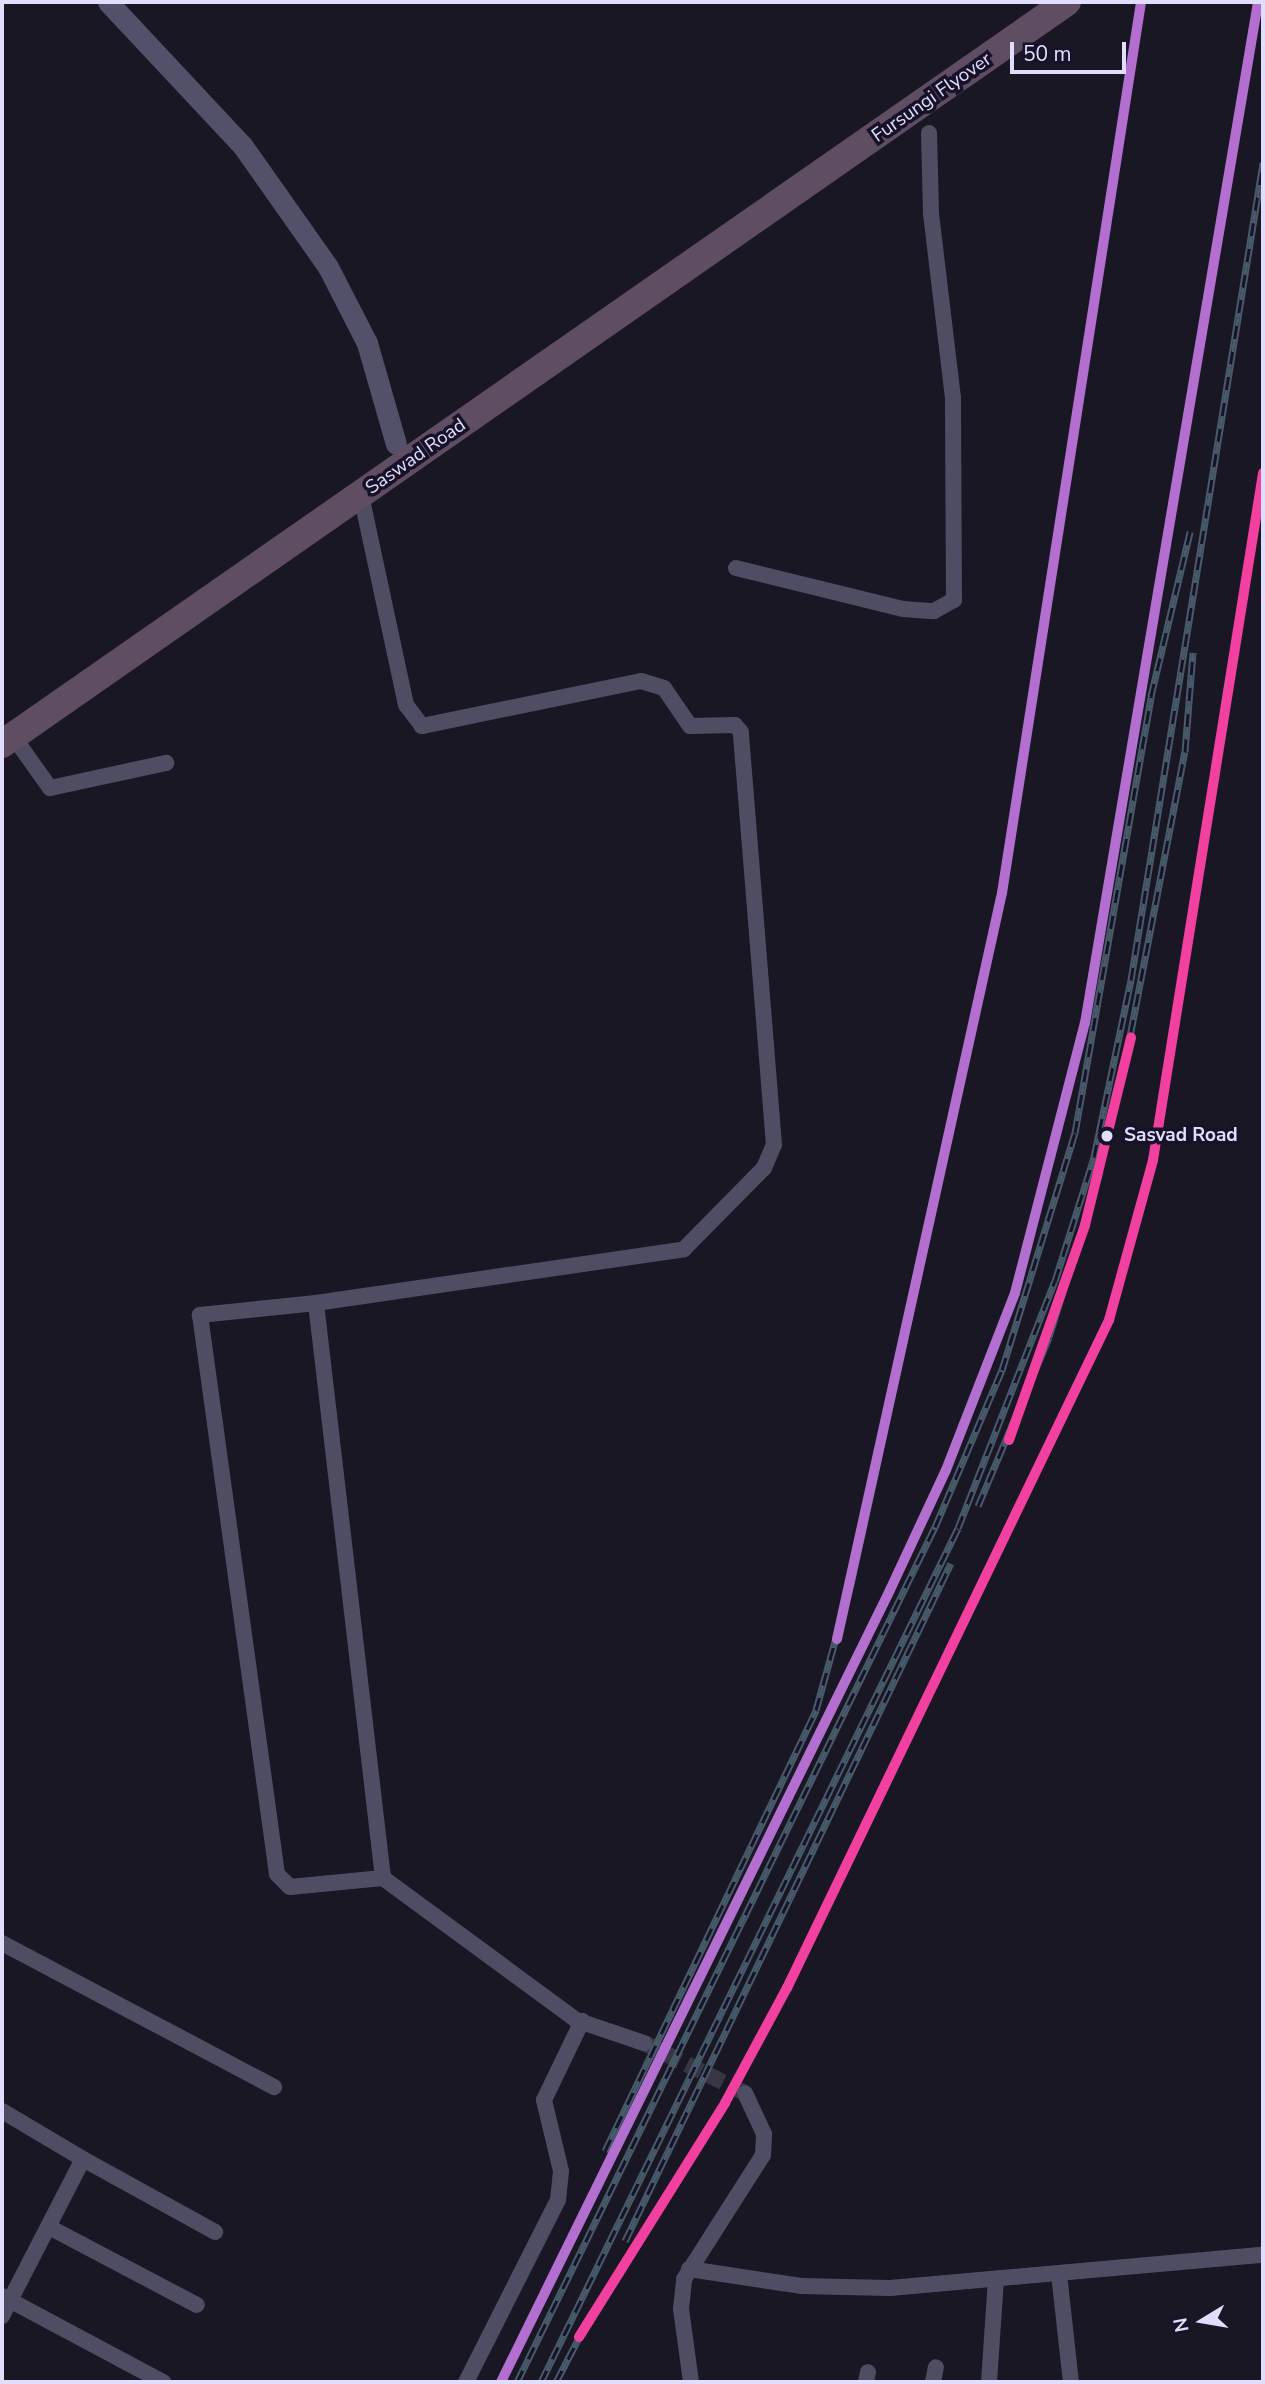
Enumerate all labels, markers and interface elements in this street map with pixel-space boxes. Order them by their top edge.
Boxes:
scale bar [1013,28,1128,72]
text: 50 m [1023,40,1072,68]
street label: Fursungi Flyover [868,48,996,148]
street label: Saswad Road [362,414,470,500]
marker: Sasvad Road [1096,1125,1118,1147]
place label: Sasvad Road [1124,1125,1238,1147]
north arrow [1167,2286,1237,2356]
text: N [1167,2316,1196,2334]

